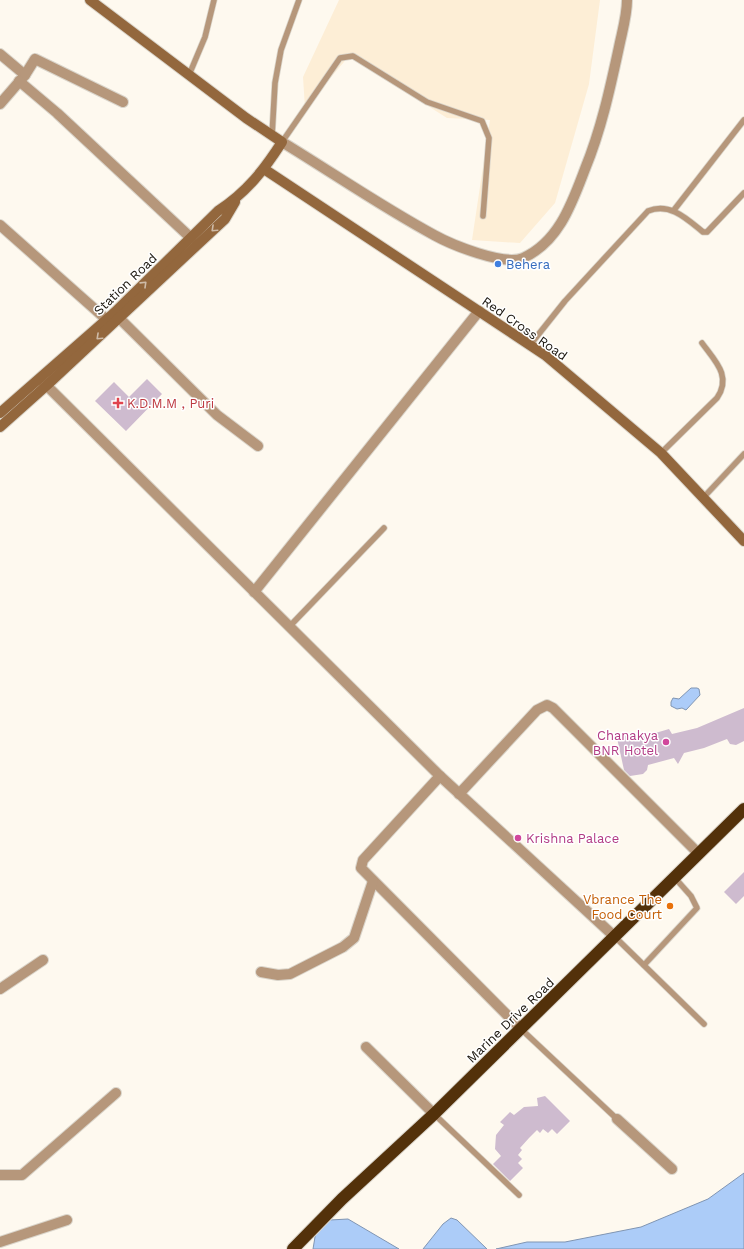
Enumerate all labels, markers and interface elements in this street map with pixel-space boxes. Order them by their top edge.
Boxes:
one-way arrow [211,224,219,232]
street label: Station Road [91,251,160,318]
place label: Behera [506,257,551,272]
marker: Behera [493,259,503,269]
one-way arrow [139,282,147,289]
street label: Red Cross Road [479,294,570,363]
one-way arrow [96,333,104,340]
place label: K.D.M.M , Puri [127,396,214,411]
marker: K.D.M.M , Puri [112,397,124,409]
place label: Chanakya BNR Hotel [593,728,659,758]
marker: Chanakya BNR Hotel [661,737,671,747]
place label: Krishna Palace [526,831,619,846]
marker: Krishna Palace [513,833,523,843]
place label: Vbrance The Food Court [583,892,663,922]
marker: Vbrance The Food Court [665,901,675,911]
street label: Marine Drive Road [464,975,557,1066]

